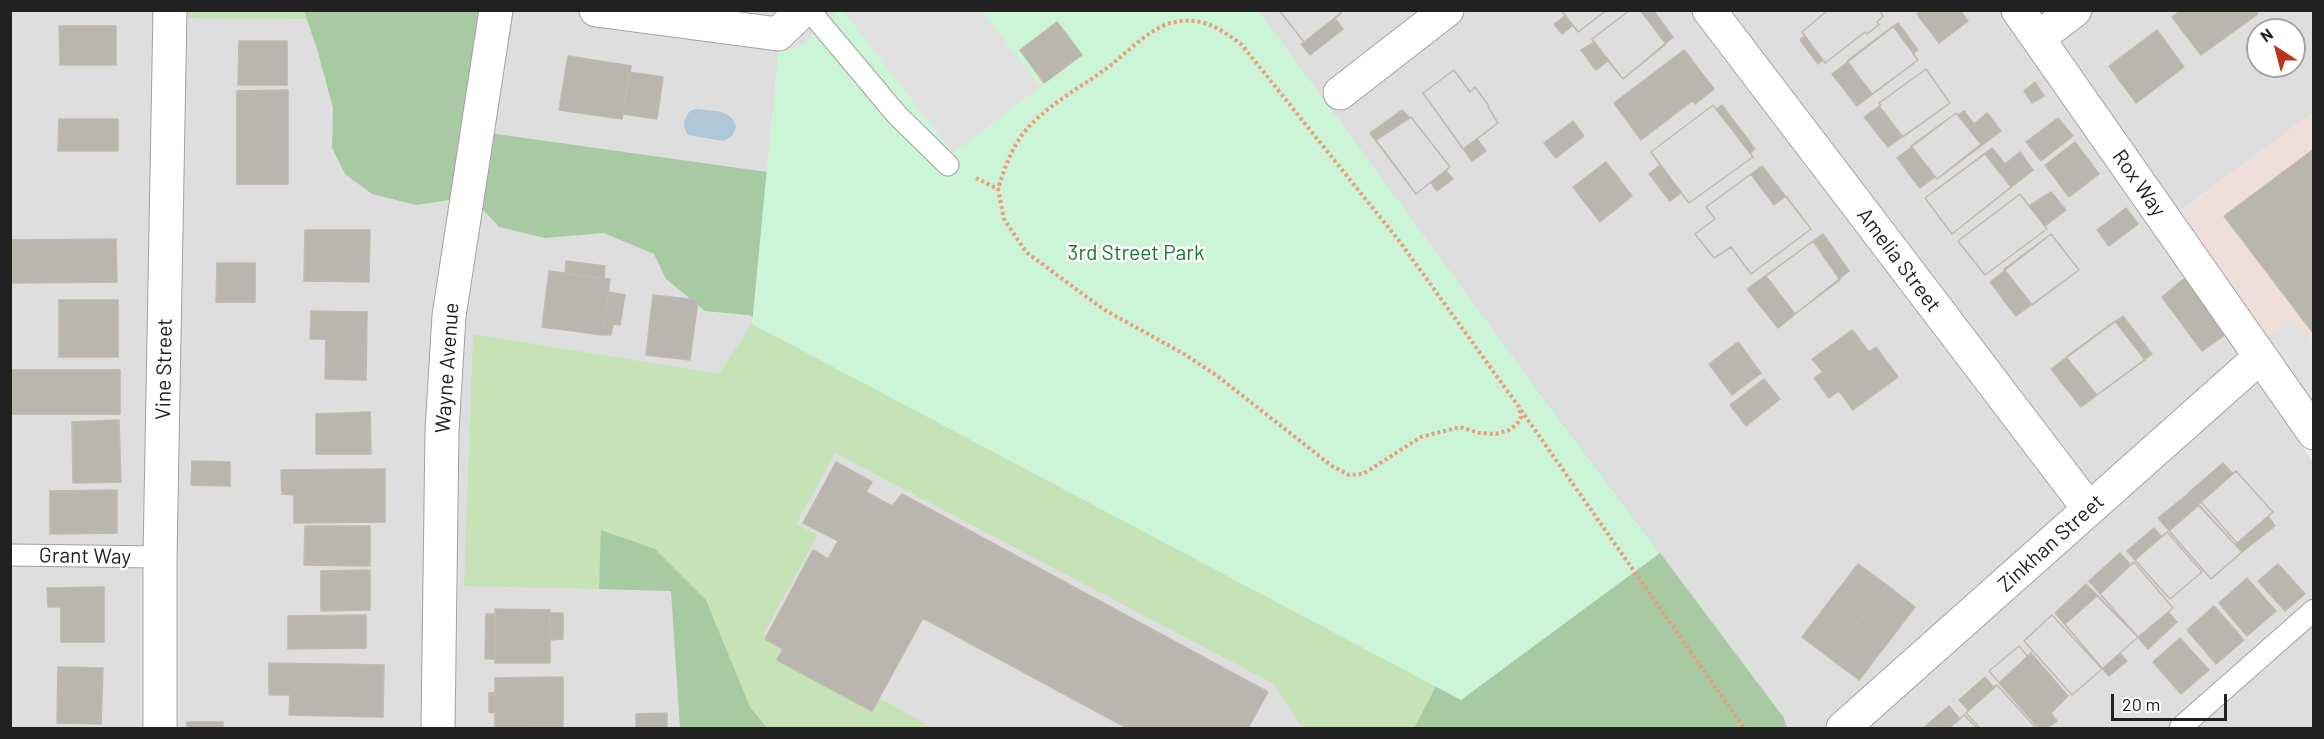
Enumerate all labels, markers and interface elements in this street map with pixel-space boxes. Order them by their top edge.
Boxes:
north arrow [2246,18,2306,78]
text: N [2256,24,2276,45]
street label: Rox Way [2107,145,2171,221]
street label: Amelia Street [1852,203,1946,317]
park label: 3rd Street Park [1068,240,1204,266]
street label: Wayne Avenue [430,302,464,434]
street label: Vine Street [151,318,177,420]
street label: Zinkhan Street [1993,489,2109,597]
street label: Grant Way [39,543,131,569]
scale bar [2114,682,2230,720]
text: 20 m [2122,693,2160,715]

